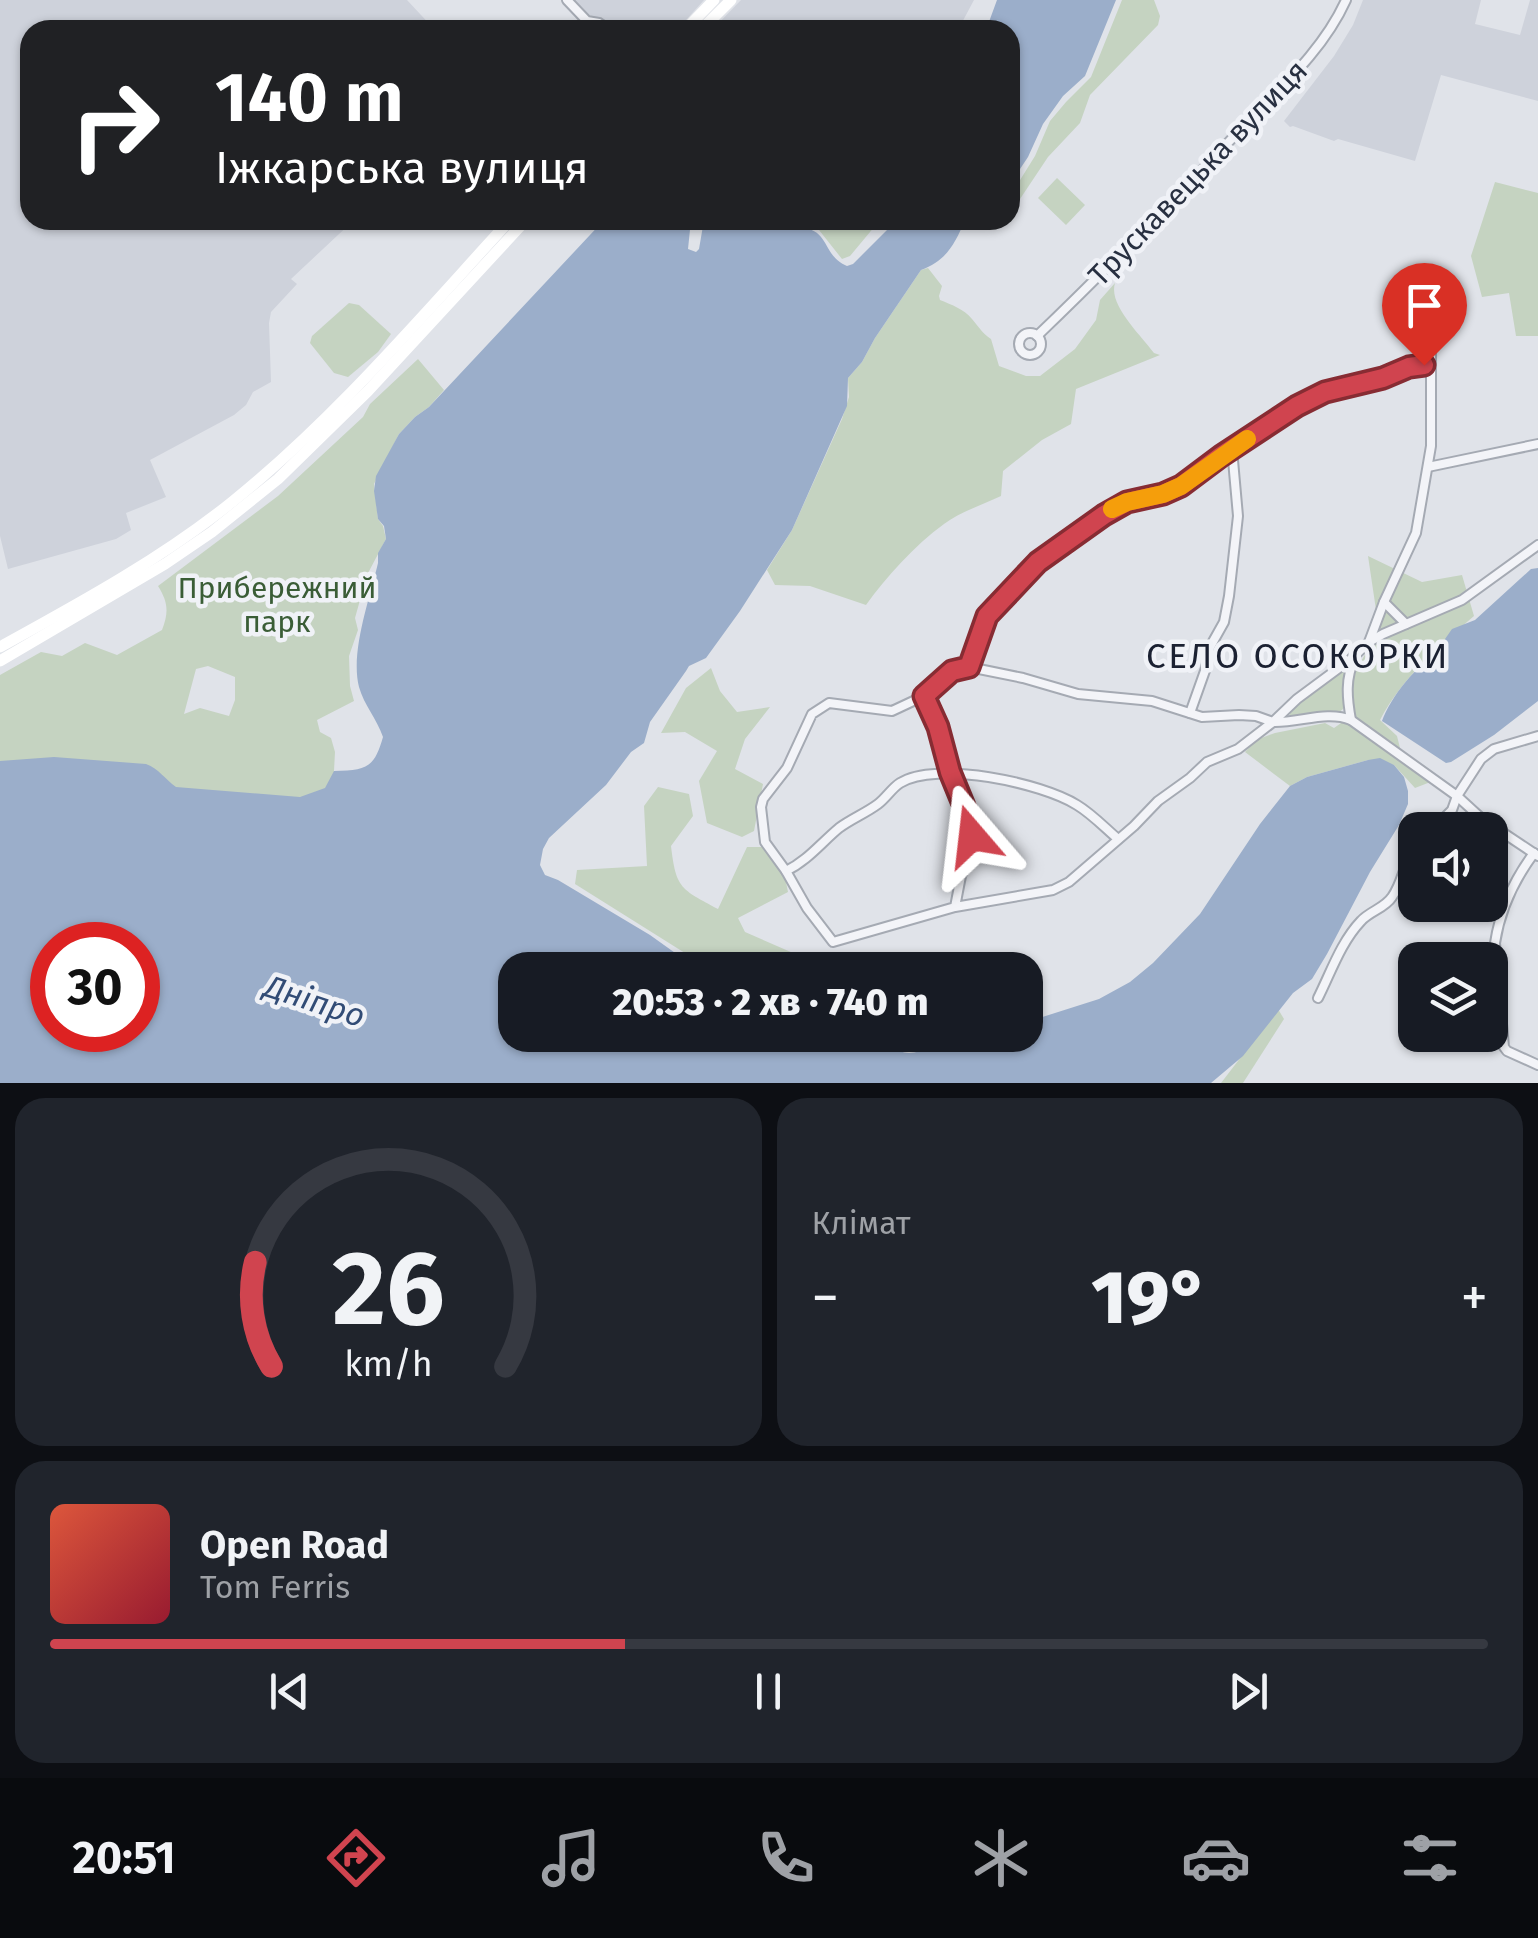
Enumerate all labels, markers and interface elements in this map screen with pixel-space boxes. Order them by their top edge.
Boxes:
street label: Трускавецька вулиця [1081,53,1315,293]
text: 140 m [215,56,404,140]
icon: right [50,60,180,190]
text: Іжкарська вулиця [215,141,589,195]
pin [1382,263,1467,366]
icon: arrive [1397,278,1452,333]
park label: Прибережний парк [177,570,377,640]
district label: СЕЛО ОСОКОРКИ [1146,635,1450,677]
position arrow [920,784,1024,888]
map controls [1398,812,1508,1052]
button: sound [1398,812,1508,922]
speed limit sign: 30 [30,922,160,1052]
button: layers [1398,942,1508,1052]
water label: Дніпро [257,966,370,1035]
text: 20:53 · 2 хв · 740 m [612,979,929,1025]
text: Клімат [812,1204,910,1242]
text: 26 [332,1227,444,1352]
text: 19° [1091,1253,1208,1343]
text: − [812,1265,839,1331]
text: + [1461,1265,1488,1331]
text: km/h [344,1343,432,1385]
text: Open Road [200,1522,389,1568]
text: Tom Ferris [200,1568,350,1606]
icon: previous [262,1664,317,1719]
icon: pause [741,1664,796,1719]
icon: next [1221,1664,1276,1719]
icon: directions [321,1823,391,1893]
icon: music [536,1823,606,1893]
icon: phone [751,1823,821,1893]
icon: climate [966,1823,1036,1893]
icon: car [1181,1823,1251,1893]
icon: filters [1395,1823,1465,1893]
text: 20:51 [72,1831,176,1885]

